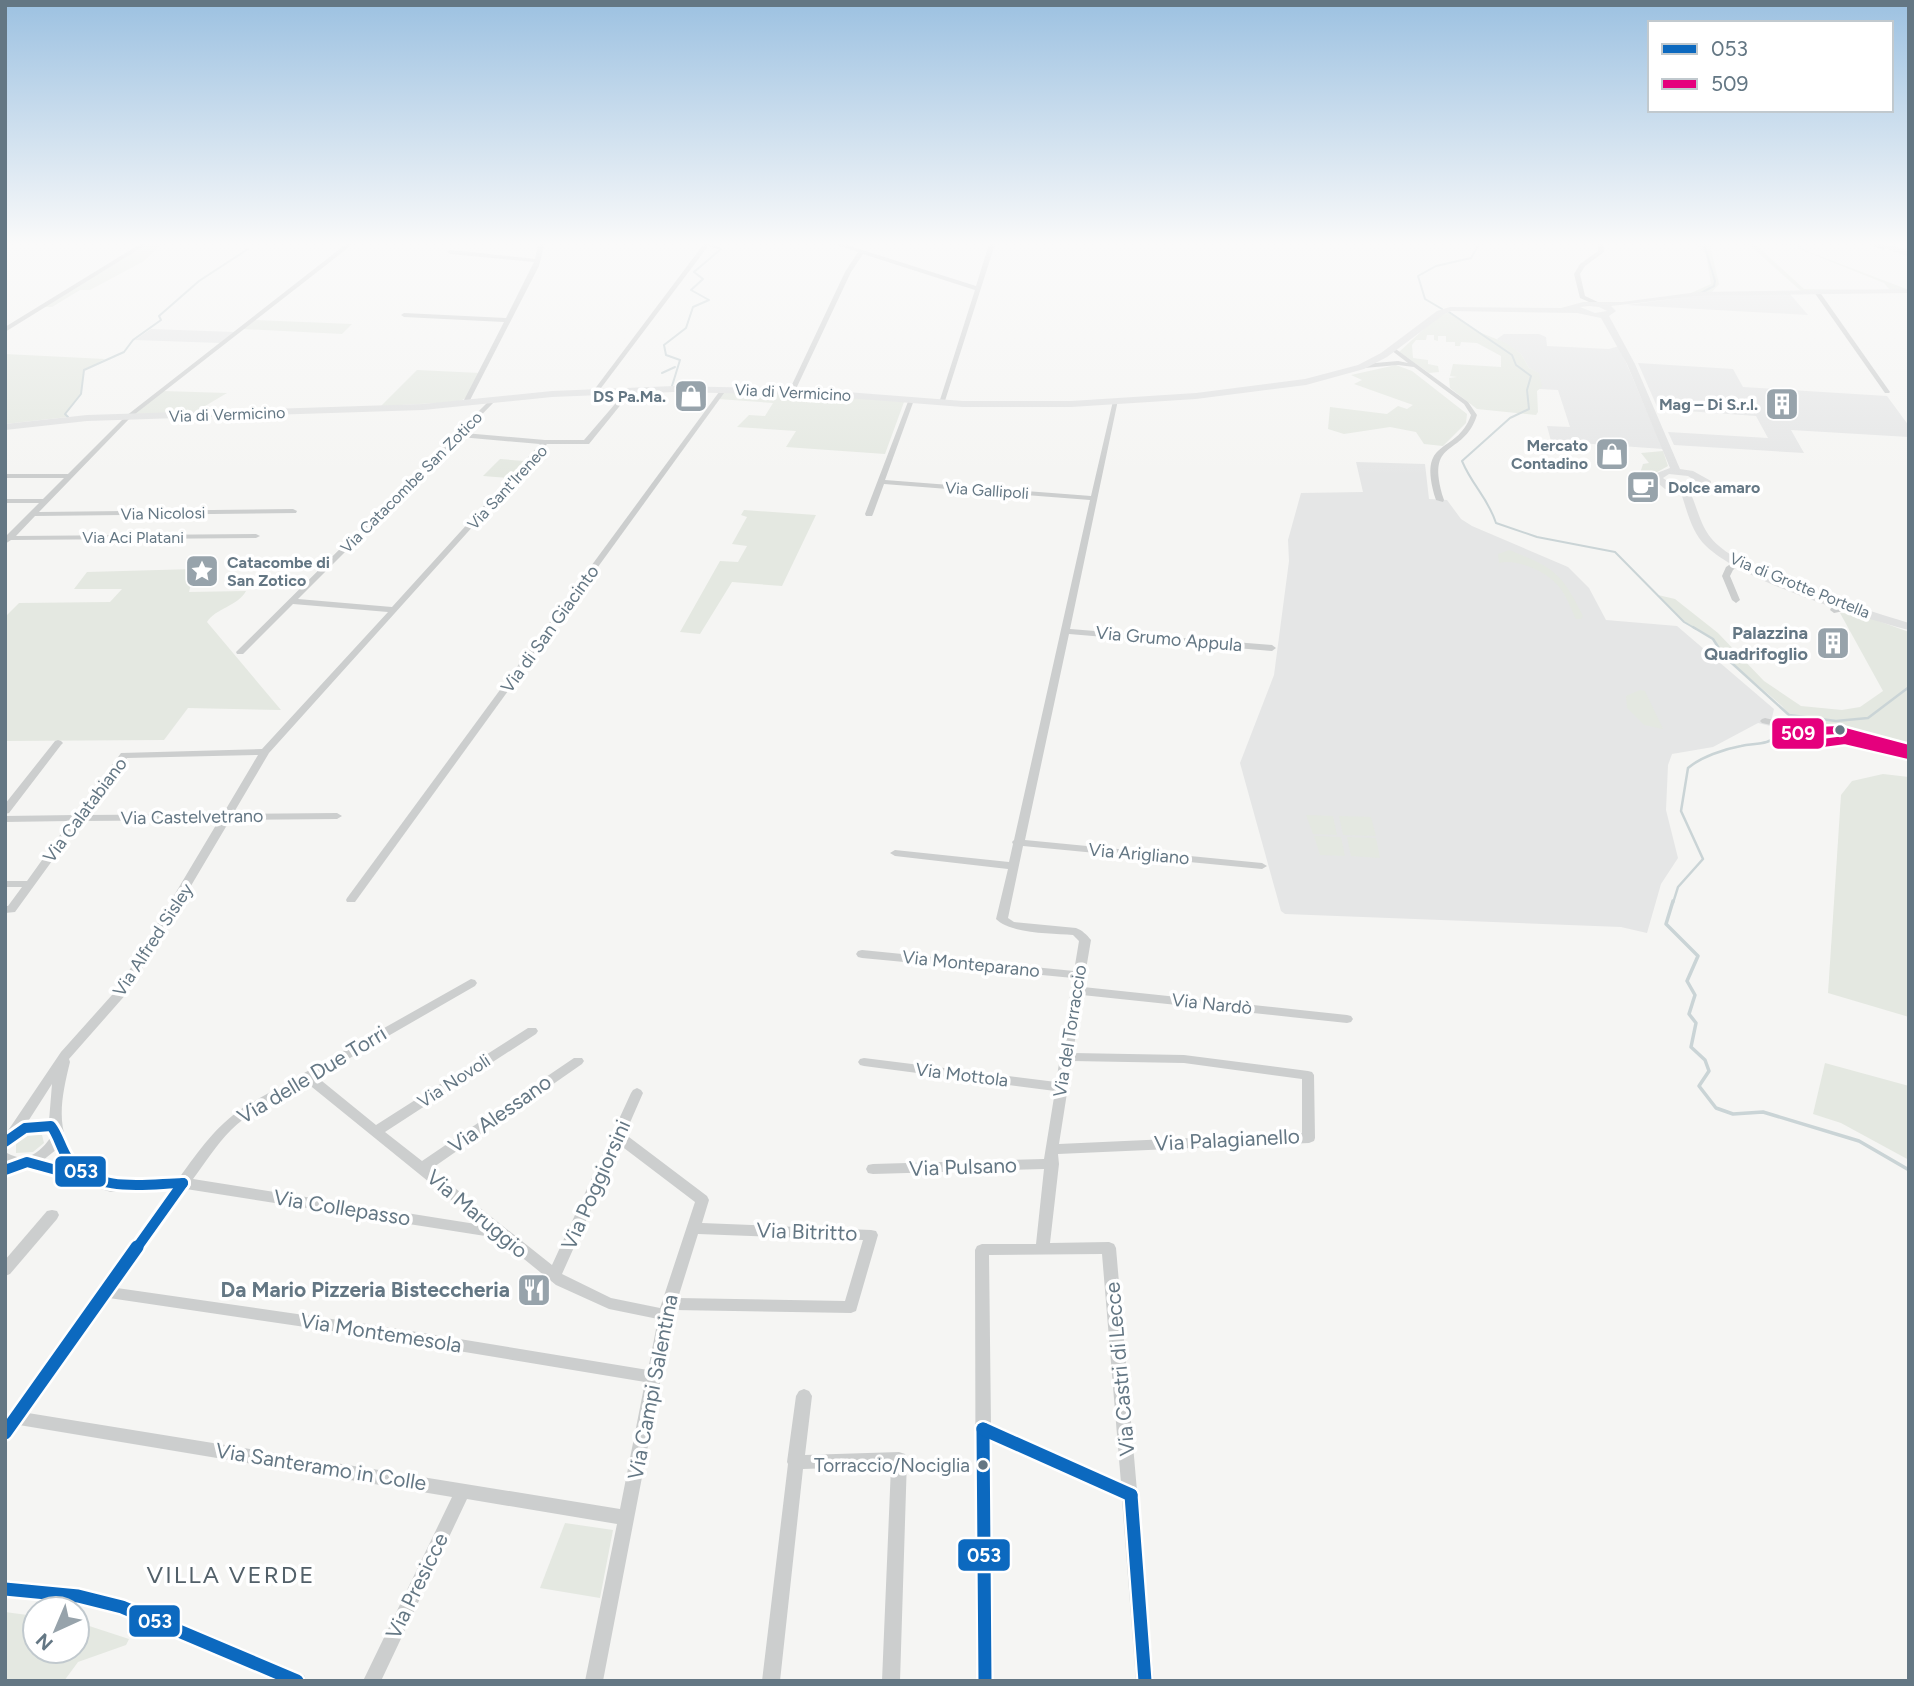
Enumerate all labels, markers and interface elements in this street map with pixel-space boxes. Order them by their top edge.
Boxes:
legend [1648,21,1893,112]
text: 053 [1711,36,1748,61]
text: 509 [1711,71,1748,96]
shop icon: DS Pa.Ma. [672,377,710,415]
street label: Via di Vermicino [734,380,852,405]
building icon: Mag – Di S.r.l. [1763,385,1801,423]
place label: DS Pa.Ma. [593,387,666,406]
place label: Mag – Di S.r.l. [1659,395,1758,414]
street label: Via di Vermicino [168,403,286,426]
street label: Via Catacombe San Zotico [337,408,486,557]
shop icon: Mercato Contadino [1593,435,1631,473]
place label: Mercato Contadino [1511,436,1588,473]
street label: Via Sant'Ireneo [463,441,551,533]
cafe icon: Dolce amaro [1624,468,1662,506]
street label: Via Gallipoli [944,478,1030,503]
place label: Dolce amaro [1668,478,1760,497]
street label: Via Nicolosi [120,503,206,524]
street label: Via Aci Platani [82,528,184,547]
street label: Via di Grotte Portella [1727,549,1873,622]
place icon: Catacombe di San Zotico [183,552,221,590]
place label: Catacombe di San Zotico [227,553,330,590]
street label: Via di San Giacinto [496,561,604,697]
street label: Via Grumo Appula [1095,622,1243,656]
place label: Palazzina Quadrifoglio [1704,622,1808,665]
building icon: Palazzina Quadrifoglio [1814,624,1852,662]
line badge: 509 [1771,717,1825,750]
text: 509 [1781,722,1815,745]
unlabelled marker [1833,723,1847,737]
street label: Via Calatabiano [38,753,132,867]
street label: Via Castelvetrano [120,805,264,829]
street label: Via Arigliano [1088,839,1190,869]
street label: Via Alfred Sisley [108,879,198,1001]
street label: Via Monteparano [901,946,1041,982]
street label: Via del Torraccio [1049,963,1091,1099]
street label: Via Nardò [1171,989,1253,1019]
street label: Via delle Due Torri [233,1020,391,1129]
street label: Via Novoli [414,1049,494,1113]
street label: Via Mottola [914,1058,1010,1092]
street label: Via Alessano [443,1069,556,1158]
street label: Via Poggiorsini [556,1116,635,1254]
street label: Via Palagianello [1154,1123,1300,1156]
street label: Via Pulsano [909,1152,1017,1181]
line badge: 053 [54,1155,107,1188]
text: 053 [64,1160,98,1183]
street label: Via Maruggio [422,1164,533,1263]
street label: Via Collepasso [272,1184,412,1231]
street label: Via Bitritto [756,1217,858,1246]
restaurant icon: Da Mario Pizzeria Bisteccheria [515,1271,553,1309]
place label: Da Mario Pizzeria Bisteccheria [221,1277,510,1302]
street label: Via Castri di Lecce [1099,1281,1140,1457]
street label: Via Campi Salentina [622,1292,683,1482]
street label: Via Montemesola [299,1307,464,1358]
street label: Via Santeramo in Colle [214,1438,428,1496]
place label: Torraccio/Nociglia [814,1454,970,1477]
marker: Torraccio/Nociglia [976,1458,990,1472]
street label: Via Presicce [380,1529,453,1643]
line badge: 053 [957,1538,1011,1572]
text: 053 [967,1544,1001,1567]
district label: VILLA VERDE [147,1560,315,1589]
north arrow [21,1595,91,1665]
line badge: 053 [128,1604,181,1638]
text: 053 [138,1610,172,1633]
text: N [31,1628,58,1655]

